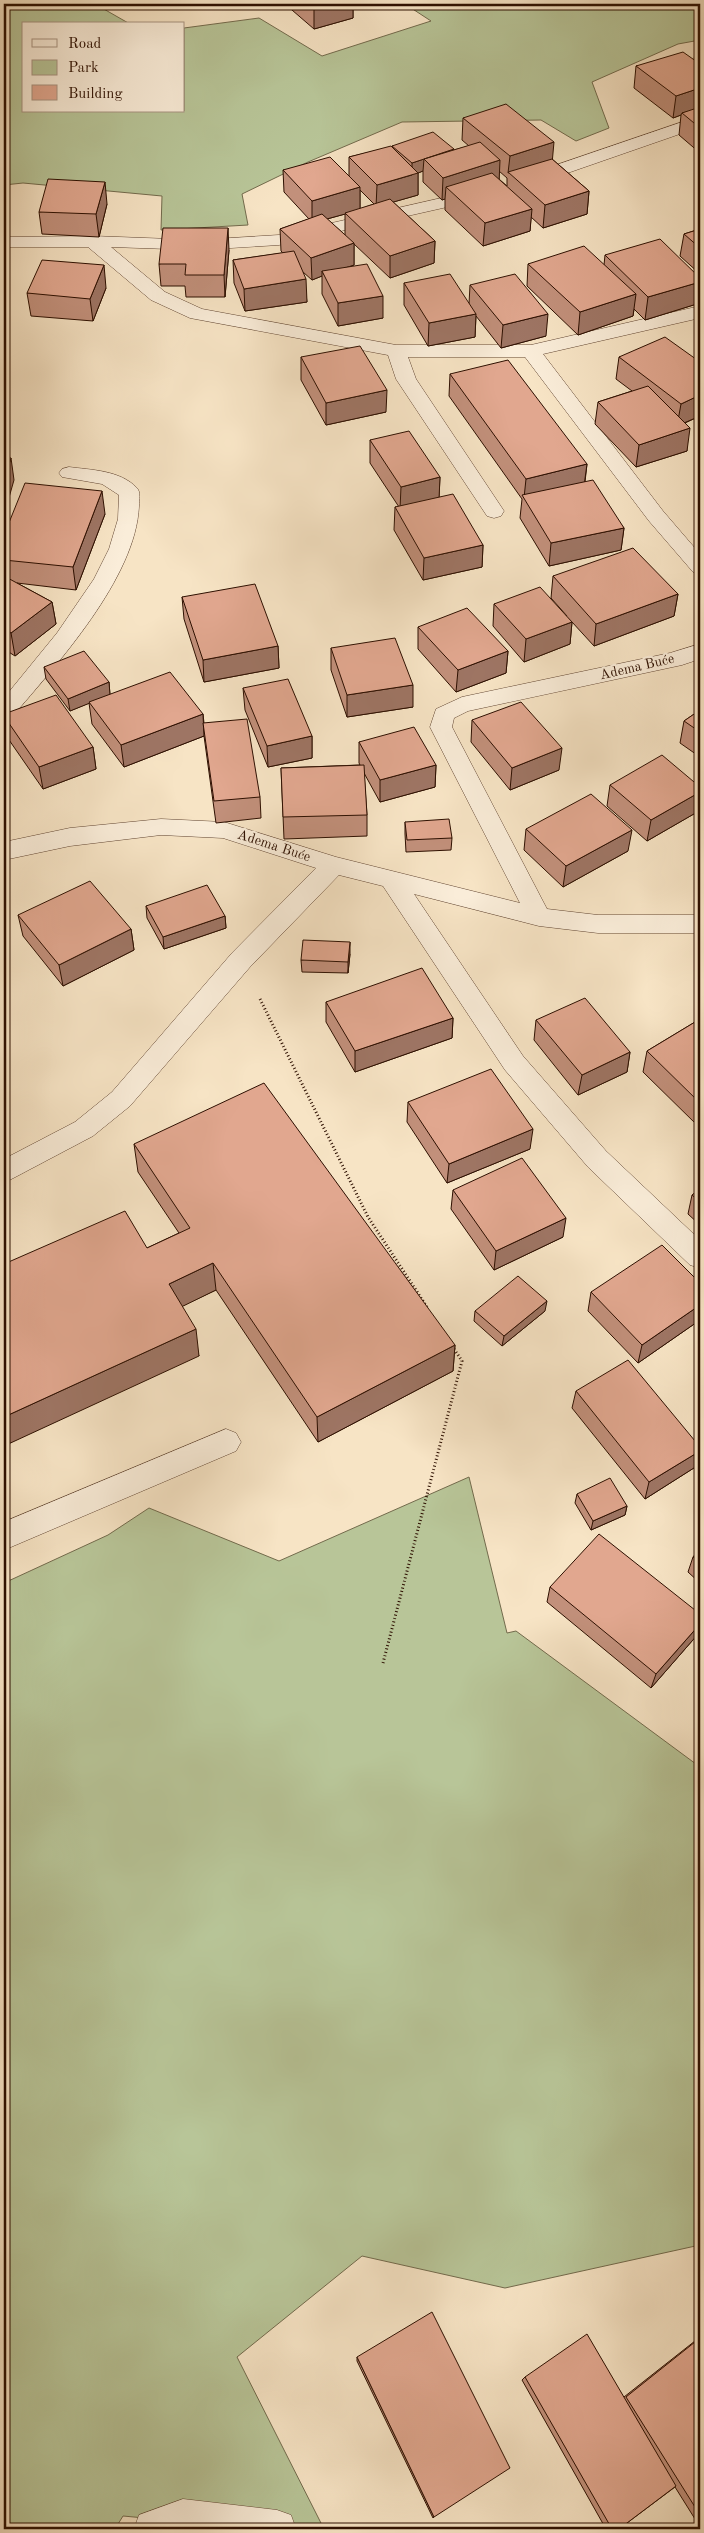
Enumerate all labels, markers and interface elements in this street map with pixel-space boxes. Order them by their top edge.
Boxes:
legend [22,22,185,112]
text: Road [68,37,102,52]
text: Park [68,61,99,76]
text: Building [68,87,123,102]
street label: Adema Buće [598,652,676,682]
street label: Adema Buće [236,828,312,864]

